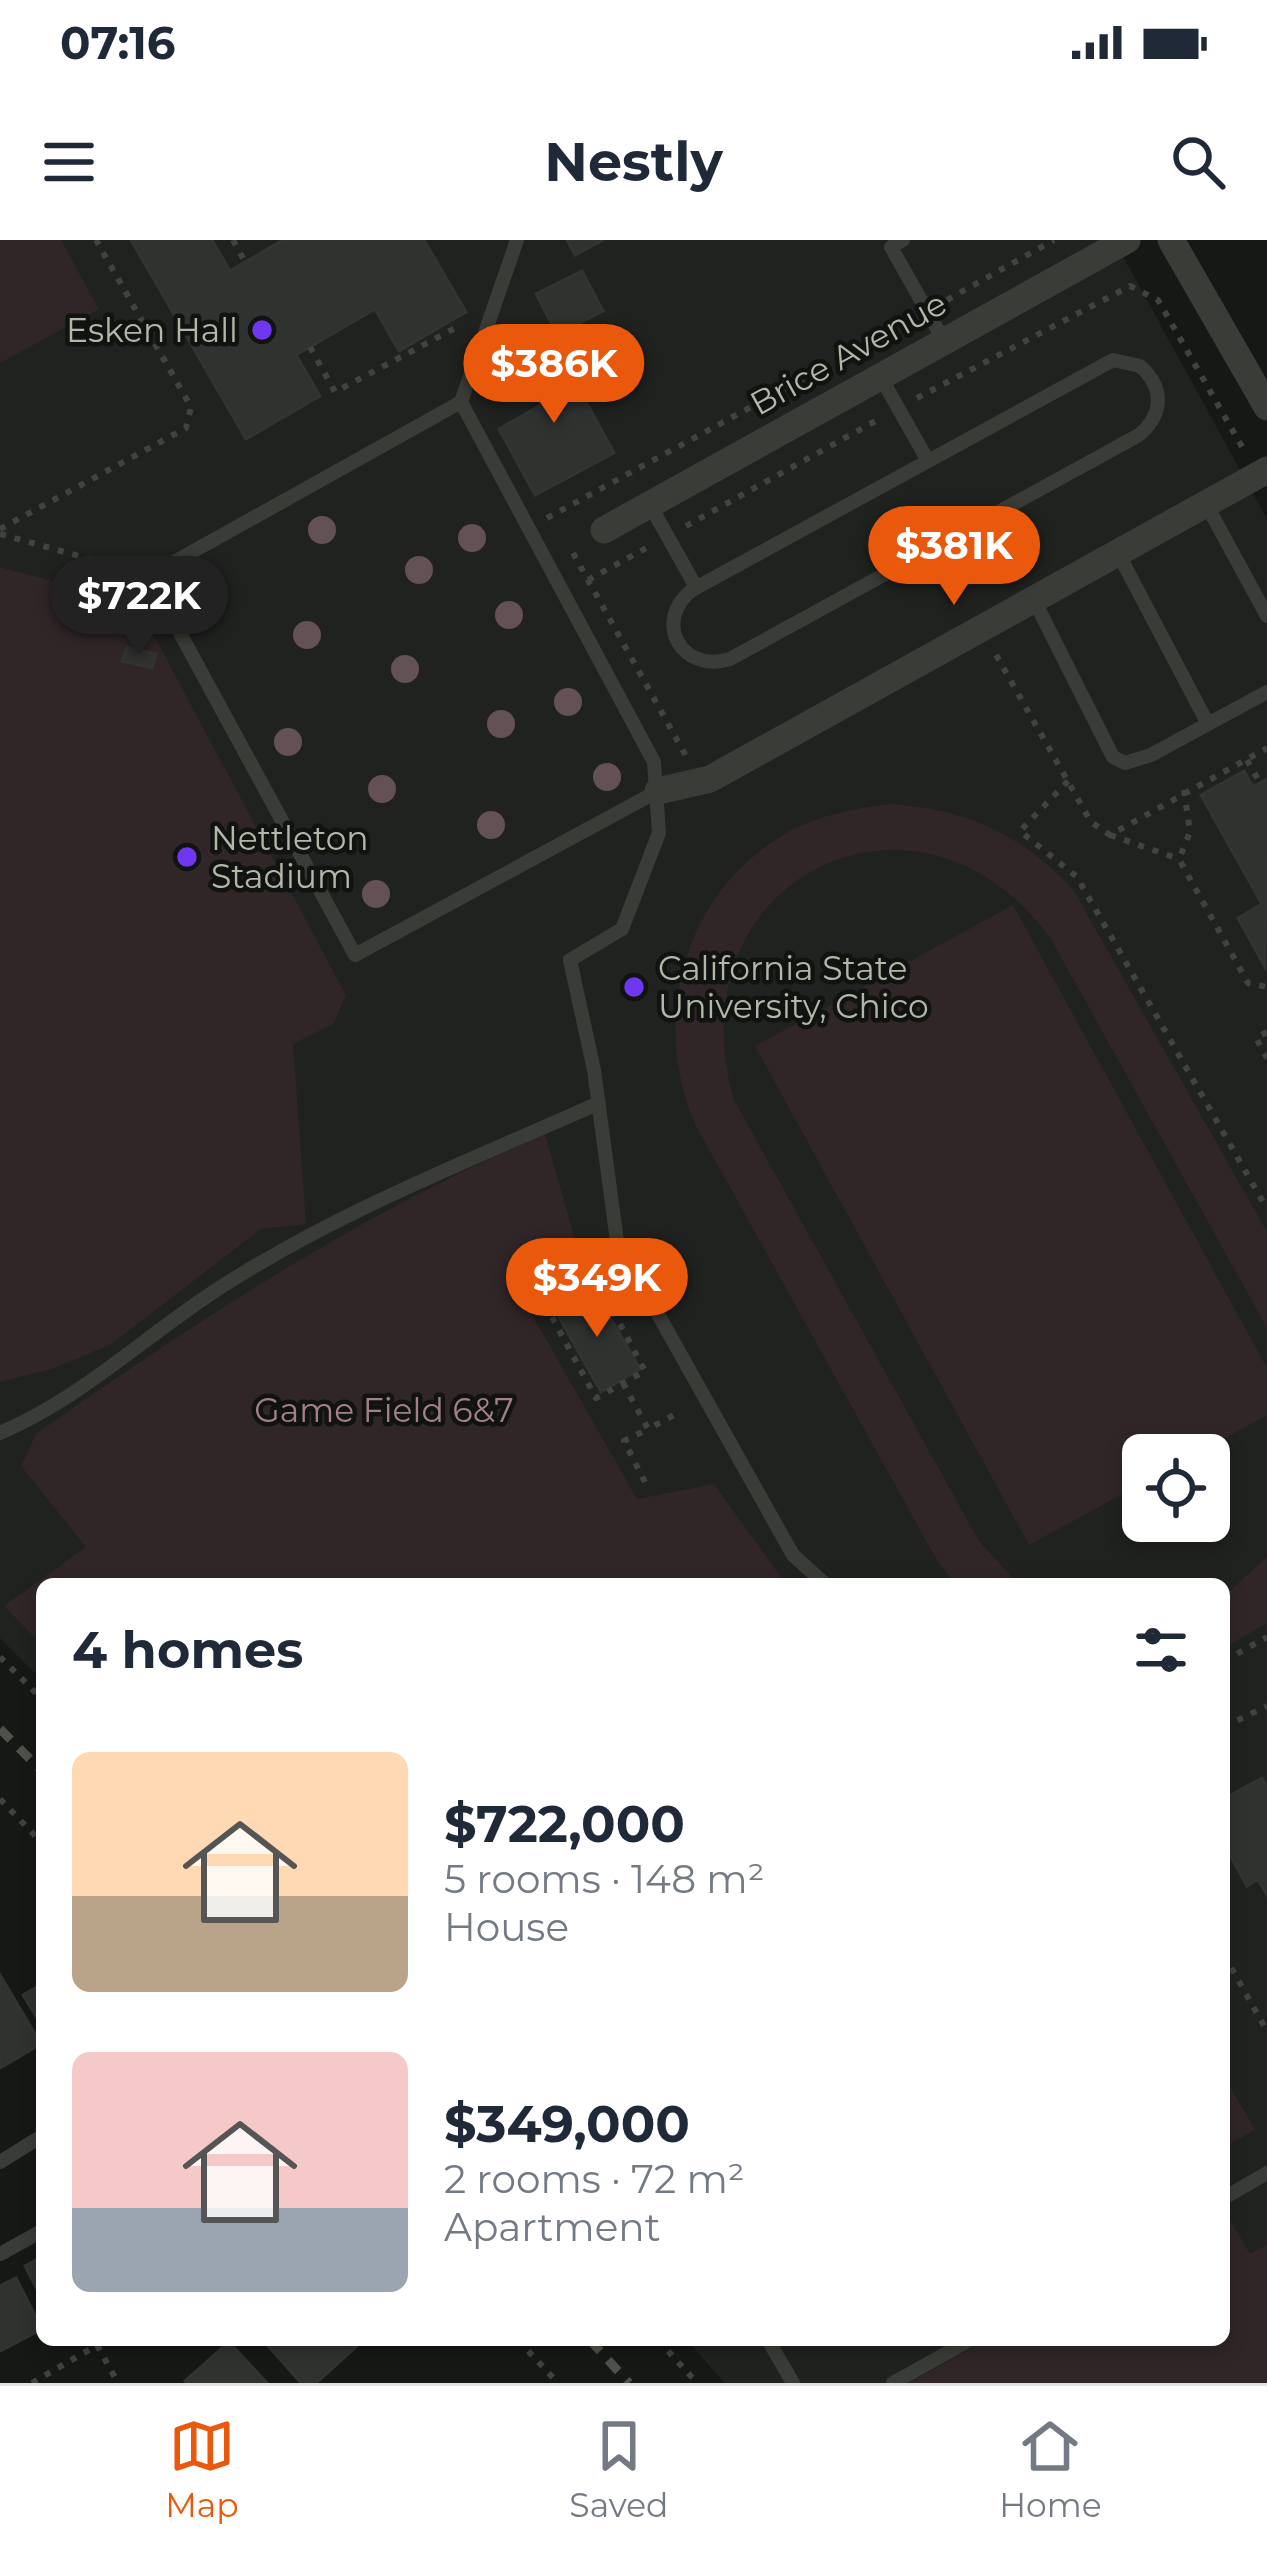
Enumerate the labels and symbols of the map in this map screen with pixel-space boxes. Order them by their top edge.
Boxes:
street label: Brice Avenue [743,283,953,423]
place label: Esken Hall [66,310,238,350]
marker: Esken Hall [249,317,275,343]
pin: $386K [470,324,638,426]
pin: $381K [870,506,1038,608]
pin: $722K [55,556,223,658]
place label: Nettleton Stadium [211,818,369,896]
marker: Nettleton Stadium [174,844,200,870]
place label: California State University, Chico [658,948,929,1026]
marker: California State University, Chico [621,974,647,1000]
pin: $349K [513,1238,681,1340]
park label: Game Field 6&7 [254,1390,514,1430]

